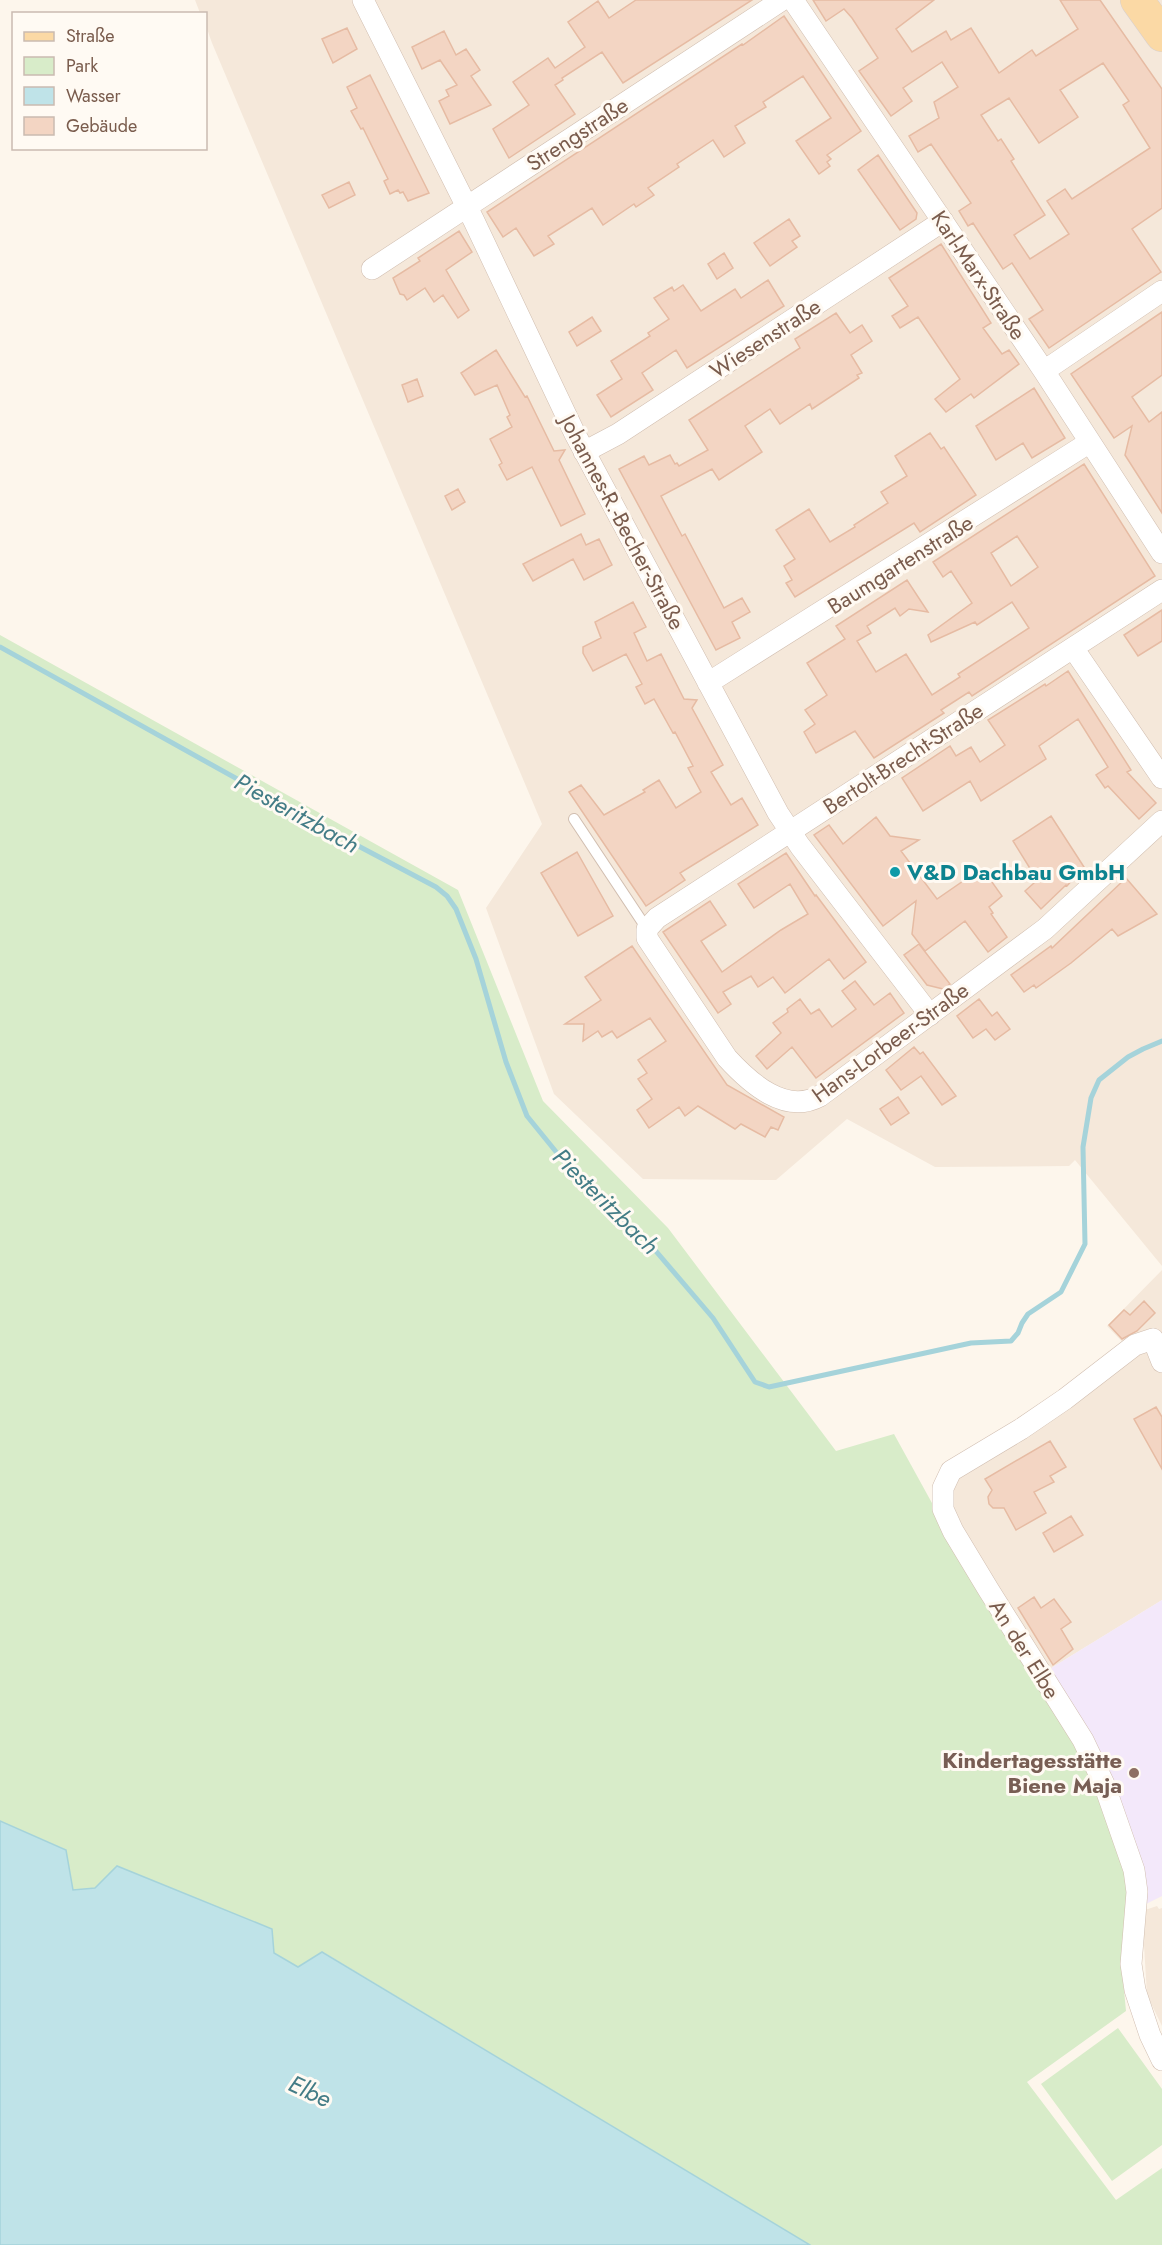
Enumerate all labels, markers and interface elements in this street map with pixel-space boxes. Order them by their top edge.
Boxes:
legend [12,12,207,150]
text: Straße [66,23,114,49]
text: Park [66,53,98,79]
text: Wasser [66,83,121,109]
street label: Strengstraße [520,89,634,179]
text: Gebäude [66,113,137,139]
street label: Karl-Marx-Straße [924,204,1034,346]
street label: Wiesenstraße [703,290,827,386]
street label: Johannes-R.-Becher-Straße [551,406,693,635]
street label: Baumgartenstraße [821,506,979,622]
street label: Bertolt-Brecht-Straße [817,694,989,822]
water label: Piesteritzbach [228,764,366,862]
place label: V&D Dachbau GmbH [906,856,1125,888]
marker: V&D Dachbau GmbH [888,865,902,879]
street label: Hans-Lorbeer-Straße [805,974,975,1110]
water label: Piesteritzbach [545,1140,667,1262]
street label: An der Elbe [982,1593,1068,1705]
place label: Kindertagesstätte Biene Maja [942,1744,1122,1801]
marker: Kindertagesstätte Biene Maja [1127,1766,1141,1780]
water label: Elbe [283,2066,337,2116]

